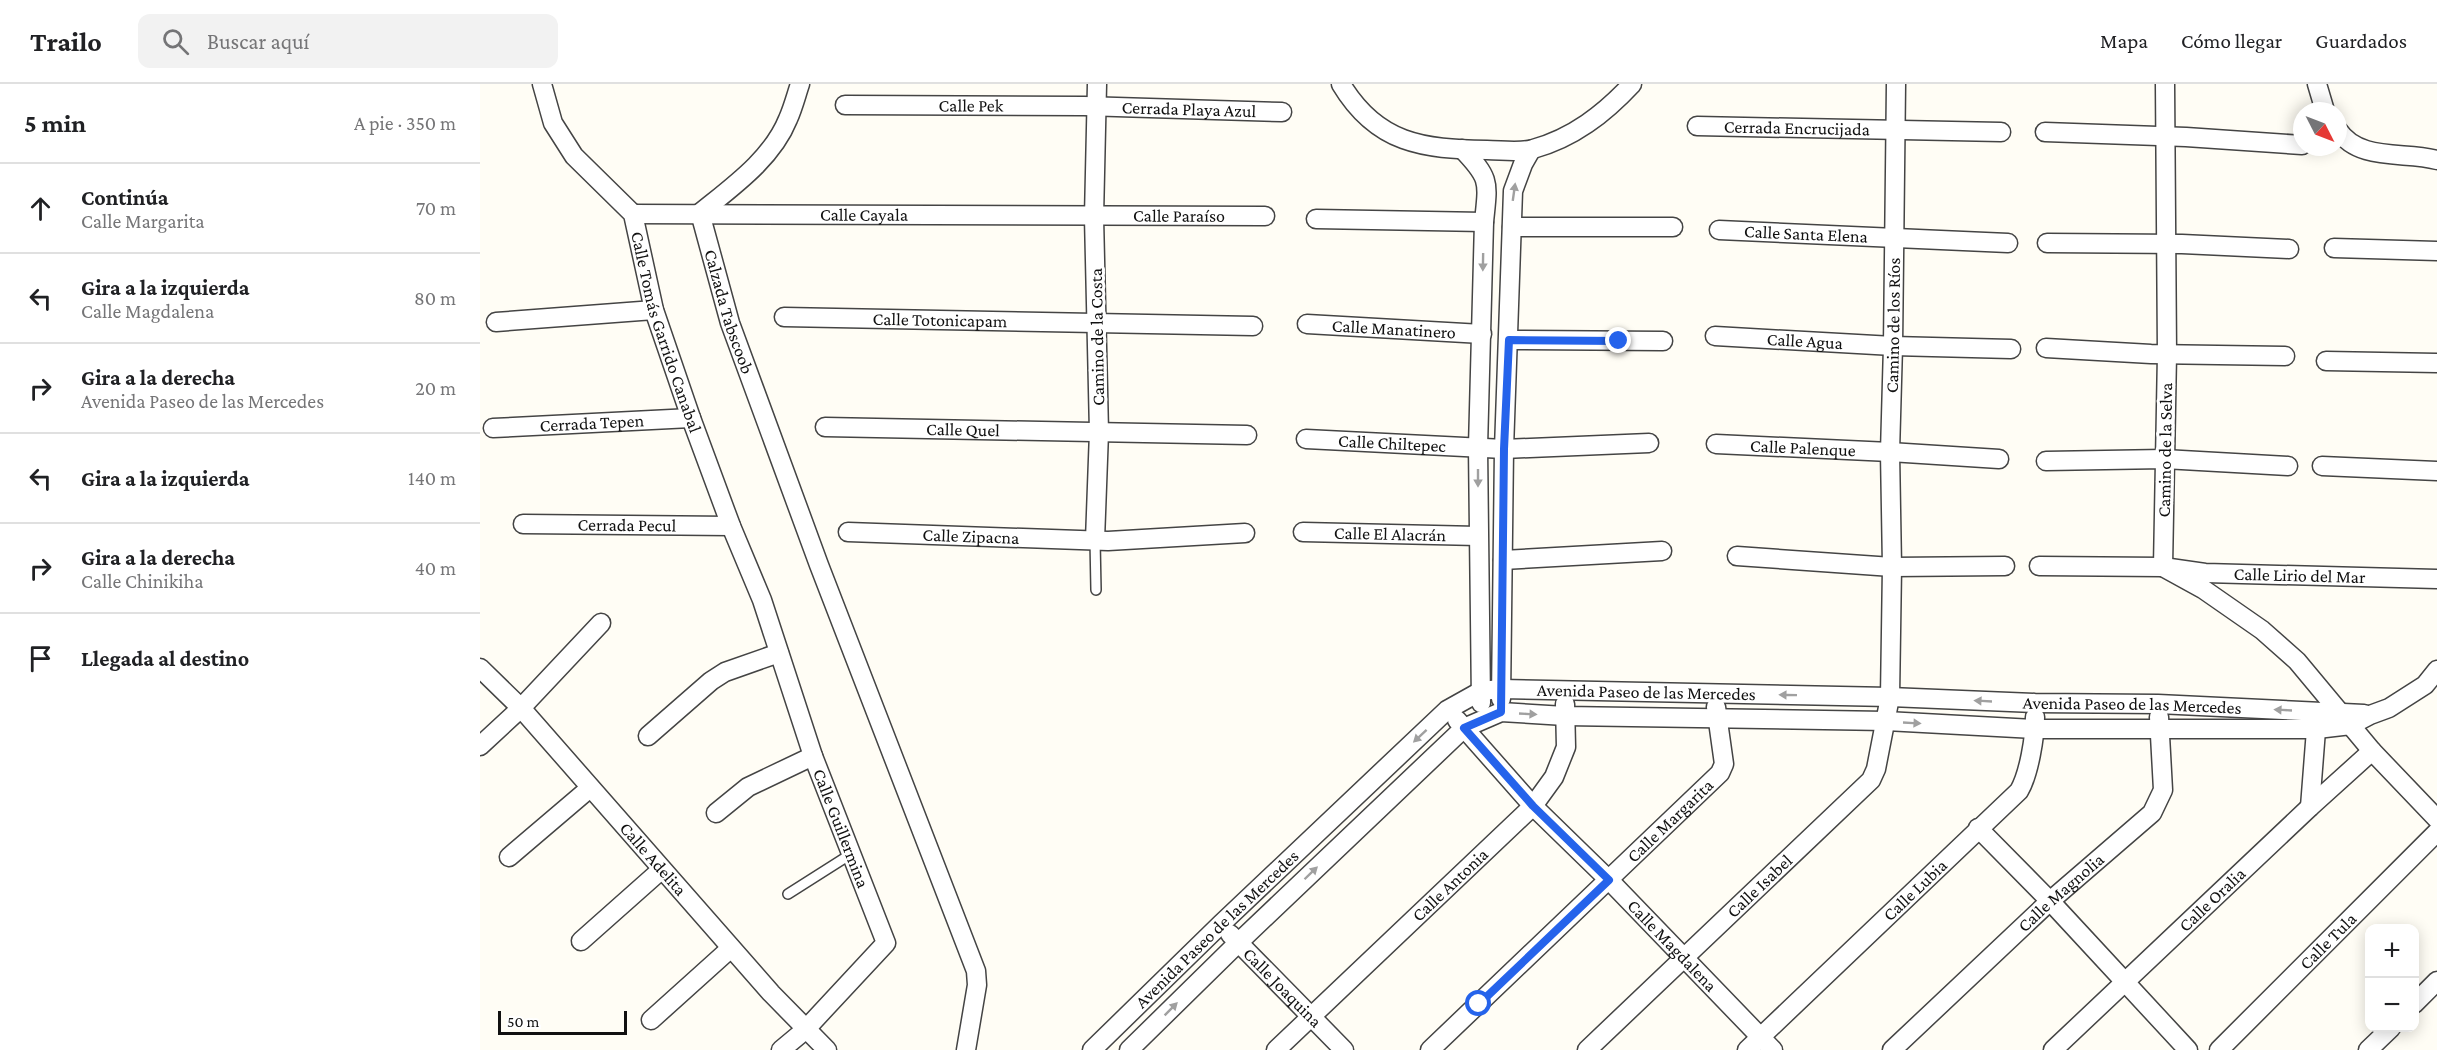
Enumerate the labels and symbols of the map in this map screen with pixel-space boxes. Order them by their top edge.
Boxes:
street label: Calle Pek [939,95,1004,116]
street label: Cerrada Playa Azul [1121,97,1257,121]
north arrow [2293,102,2347,156]
street label: Cerrada Encrucijada [1724,117,1870,140]
one-way arrow [1510,182,1519,201]
street label: Calle Cayala [820,205,908,225]
street label: Calle Paraíso [1133,206,1225,226]
street label: Calle Santa Elena [1743,221,1868,247]
street label: Calle Tomás Garrido Canabal [627,229,706,436]
street label: Calzada Tabscoob [700,247,758,377]
one-way arrow [1478,253,1488,272]
street label: Camino de los Ríos [1882,257,1904,393]
street label: Camino de la Costa [1086,268,1108,406]
street label: Calle Totonicapam [872,309,1008,331]
street label: Calle Manatinero [1331,315,1456,342]
route end [1605,327,1631,353]
street label: Calle Agua [1766,329,1844,353]
street label: Camino de la Selva [2154,382,2176,518]
street label: Cerrada Tepen [539,410,645,436]
street label: Calle Quel [926,419,1000,440]
street label: Calle Chiltepec [1337,431,1447,456]
street label: Calle Palenque [1750,436,1856,460]
one-way arrow [1473,469,1483,488]
street label: Cerrada Pecul [577,515,677,535]
street label: Calle El Alacrán [1334,523,1447,545]
street label: Calle Zipacna [922,525,1020,548]
street label: Calle Lirio del Mar [2233,564,2366,587]
street label: Avenida Paseo de las Mercedes [1537,680,1756,704]
one-way arrow [1779,690,1798,700]
street label: Avenida Paseo de las Mercedes [2022,693,2242,718]
one-way arrow [1974,696,1993,705]
one-way arrow [2273,706,2292,715]
one-way arrow [1519,709,1538,718]
one-way arrow [1903,718,1922,727]
one-way arrow [1412,729,1427,743]
street label: Calle Guillermina [809,766,874,891]
street label: Calle Margarita [1623,775,1717,866]
street label: Calle Adelita [616,818,691,900]
street label: Calle Antonia [1408,844,1492,925]
street label: Avenida Paseo de las Mercedes [1131,846,1303,1012]
street label: Calle Magnolia [2014,849,2108,936]
street label: Calle Isabel [1723,850,1796,922]
street label: Calle Lubia [1879,855,1951,925]
street label: Calle Oralia [2175,863,2249,936]
one-way arrow [1303,867,1317,881]
street label: Calle Magdalena [1623,895,1721,996]
street label: Calle Tula [2295,909,2360,974]
street label: Calle Joaquina [1239,943,1326,1032]
route start [1465,990,1491,1016]
one-way arrow [1163,1002,1178,1016]
scale bar [498,1008,627,1036]

